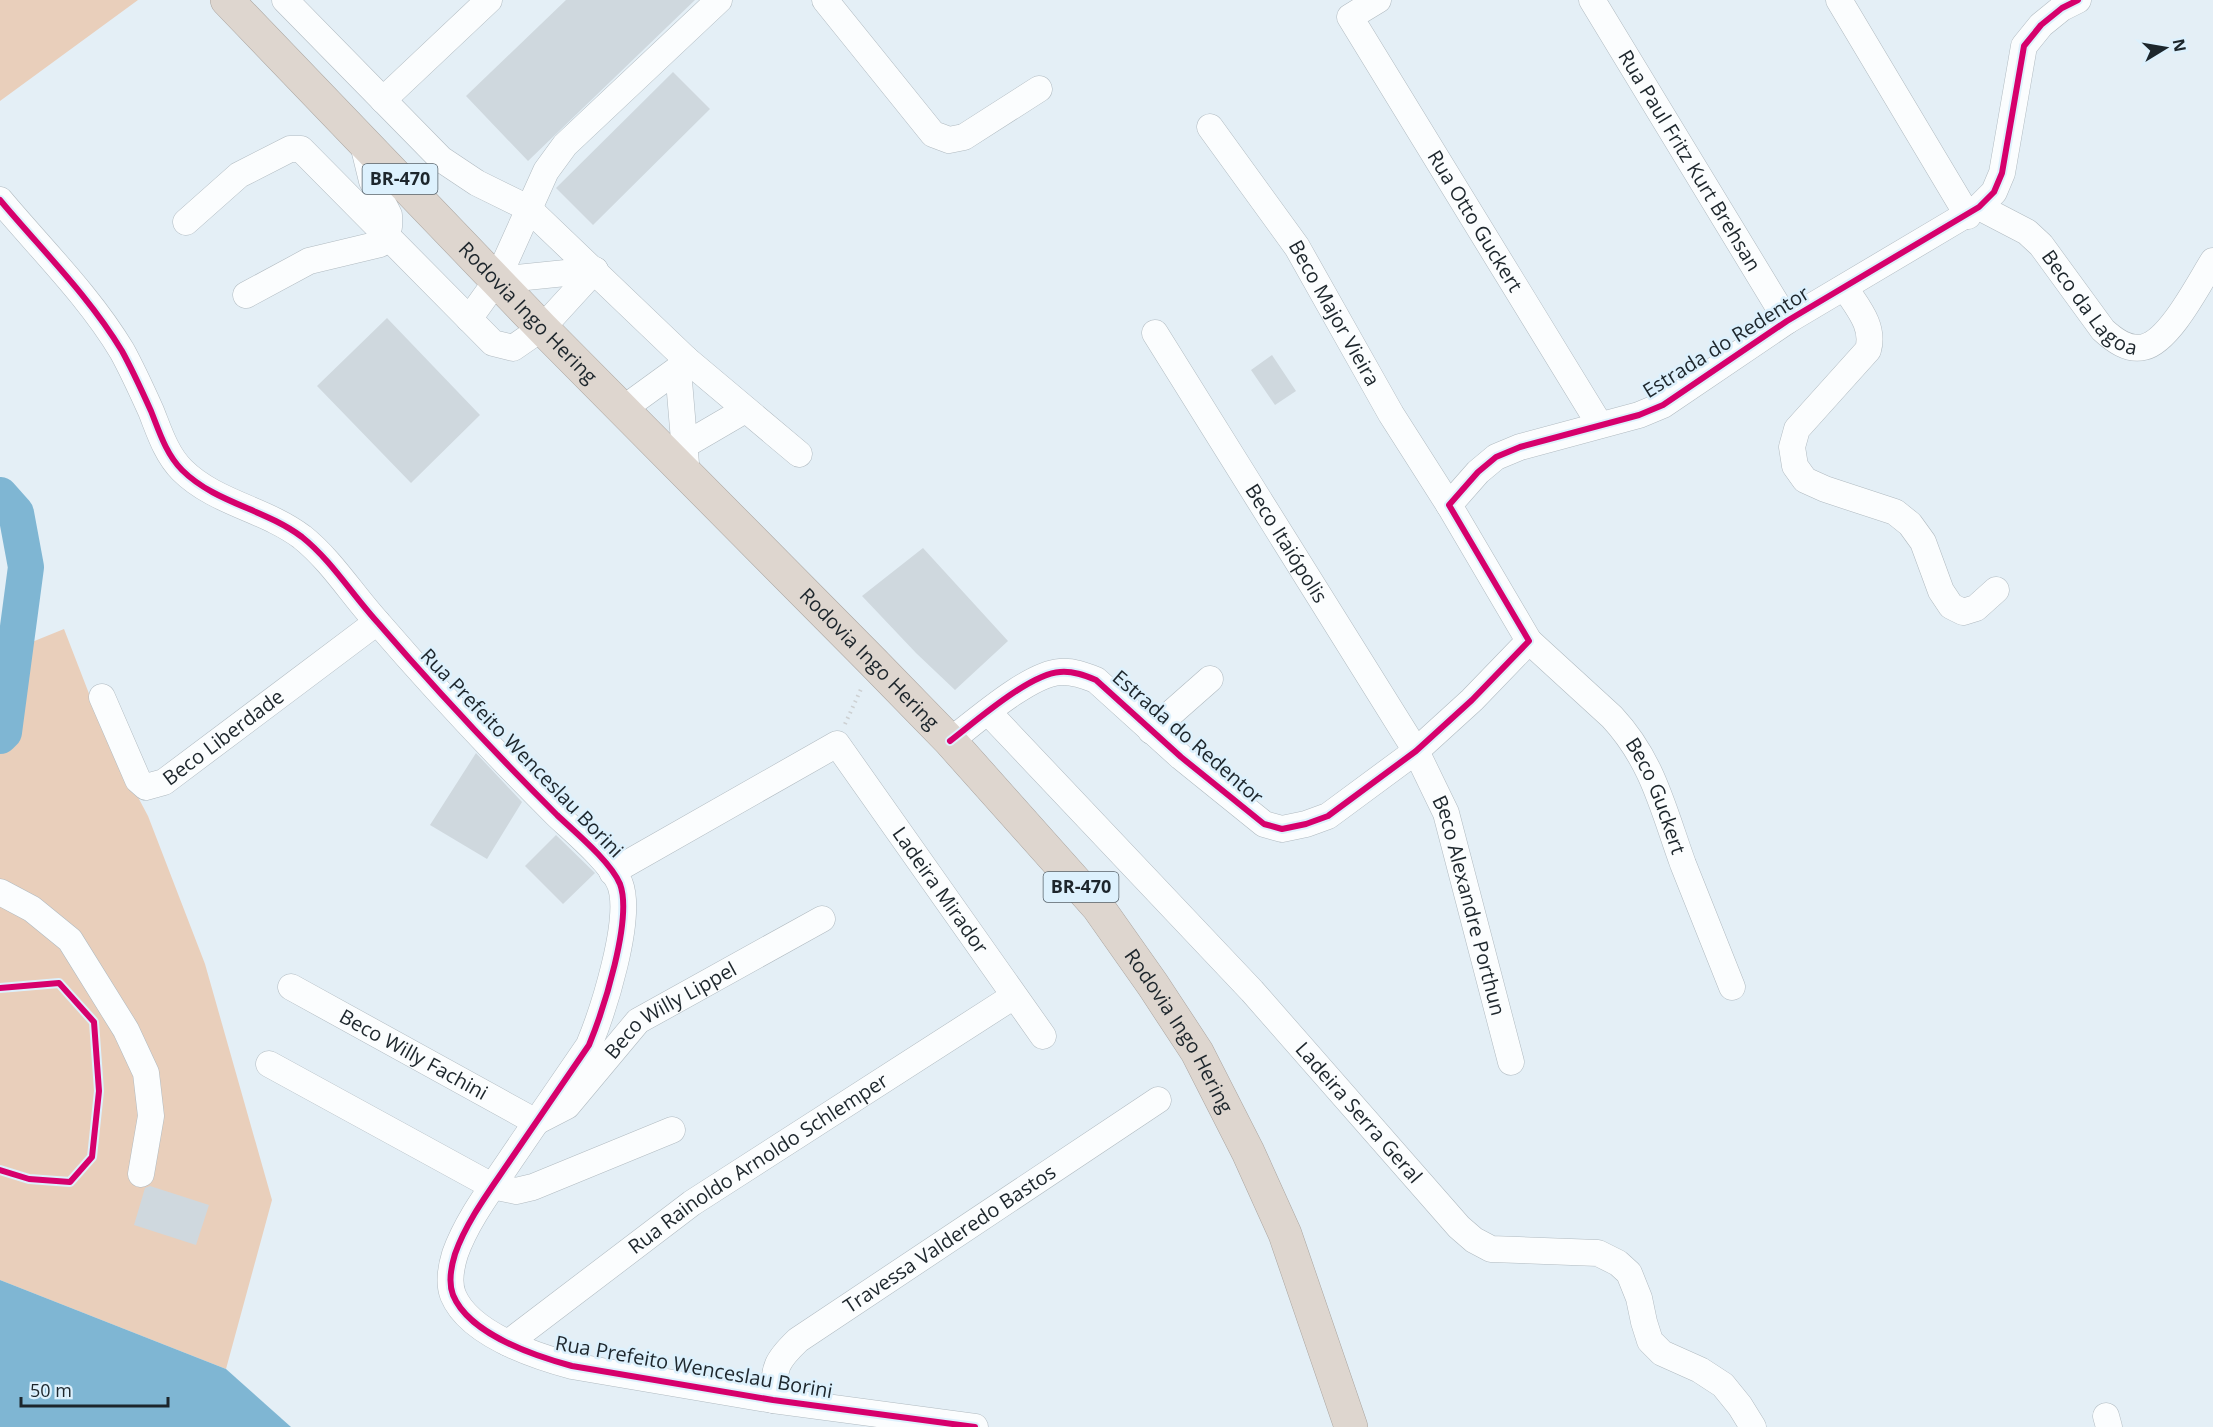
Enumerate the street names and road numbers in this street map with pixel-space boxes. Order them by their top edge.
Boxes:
street label: Rua Paul Fritz Kurt Brehsan [1612,45,1768,276]
street label: Rua Otto Guckert [1422,145,1529,297]
road number: BR-470 [362,164,438,194]
street label: Rodovia Ingo Hering [453,235,604,389]
street label: Beco Major Vieira [1283,235,1386,391]
street label: Beco da Lagoa [2036,244,2140,361]
street label: Estrada do Redentor [1637,279,1814,404]
street label: Beco Itaiópolis [1239,478,1334,608]
street label: Rodovia Ingo Hering [794,582,945,735]
street label: Rua Prefeito Wenceslau Borini [415,642,630,863]
street label: Estrada do Redentor [1107,664,1270,810]
street label: Beco Liberdade [157,683,289,791]
street label: Beco Guckert [1620,732,1692,858]
street label: Beco Alexandre Porthun [1426,791,1512,1018]
street label: Ladeira Mirador [887,821,995,959]
road number: BR-470 [1044,872,1118,902]
street label: Rodovia Ingo Hering [1119,943,1240,1118]
street label: Beco Willy Lippel [598,955,741,1064]
street label: Beco Willy Fachini [335,1002,493,1106]
street label: Ladeira Serra Geral [1290,1036,1429,1189]
street label: Rua Rainoldo Arnoldo Schlemper [622,1067,893,1260]
street label: Travessa Valderedo Bastos [838,1158,1061,1319]
street label: Rua Prefeito Wenceslau Borini [553,1329,835,1404]

